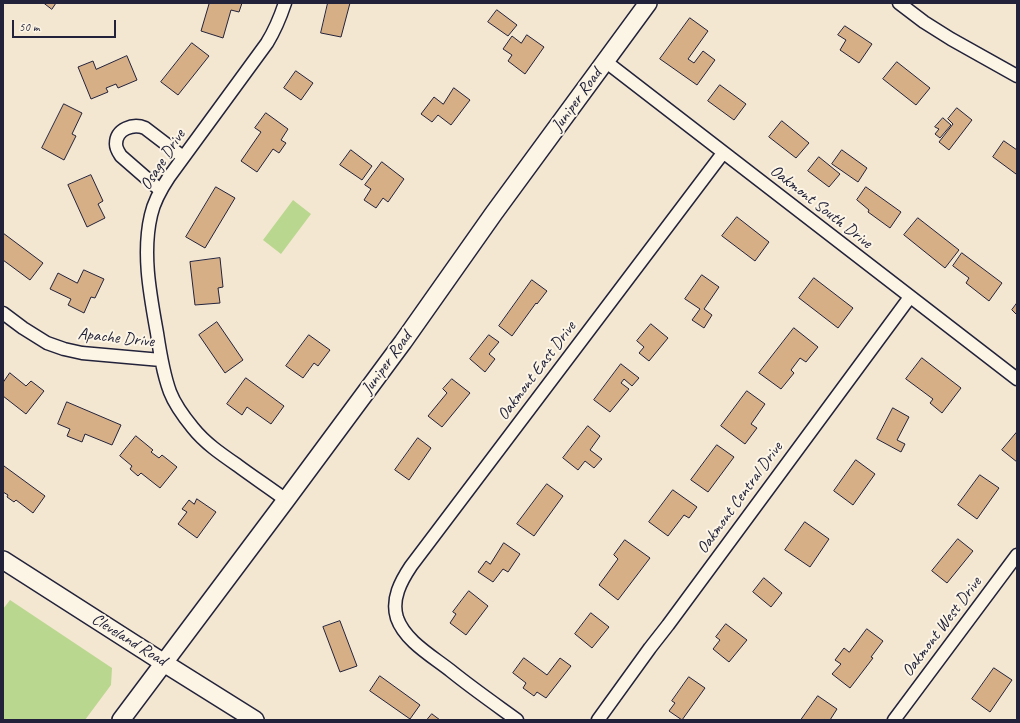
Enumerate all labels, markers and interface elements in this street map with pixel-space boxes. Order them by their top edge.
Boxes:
scale bar [14,12,118,38]
text: 50 m [19,19,39,35]
street label: Juniper Road [547,65,607,135]
street label: Osage Drive [136,126,190,194]
street label: Oakmont South Drive [766,161,876,253]
street label: Oakmont East Drive [493,318,581,424]
street label: Apache Drive [77,324,155,352]
street label: Juniper Road [357,328,417,398]
street label: Oakmont Central Drive [693,438,787,558]
street label: Oakmont West Drive [898,573,986,681]
street label: Cleveland Road [88,609,170,671]

